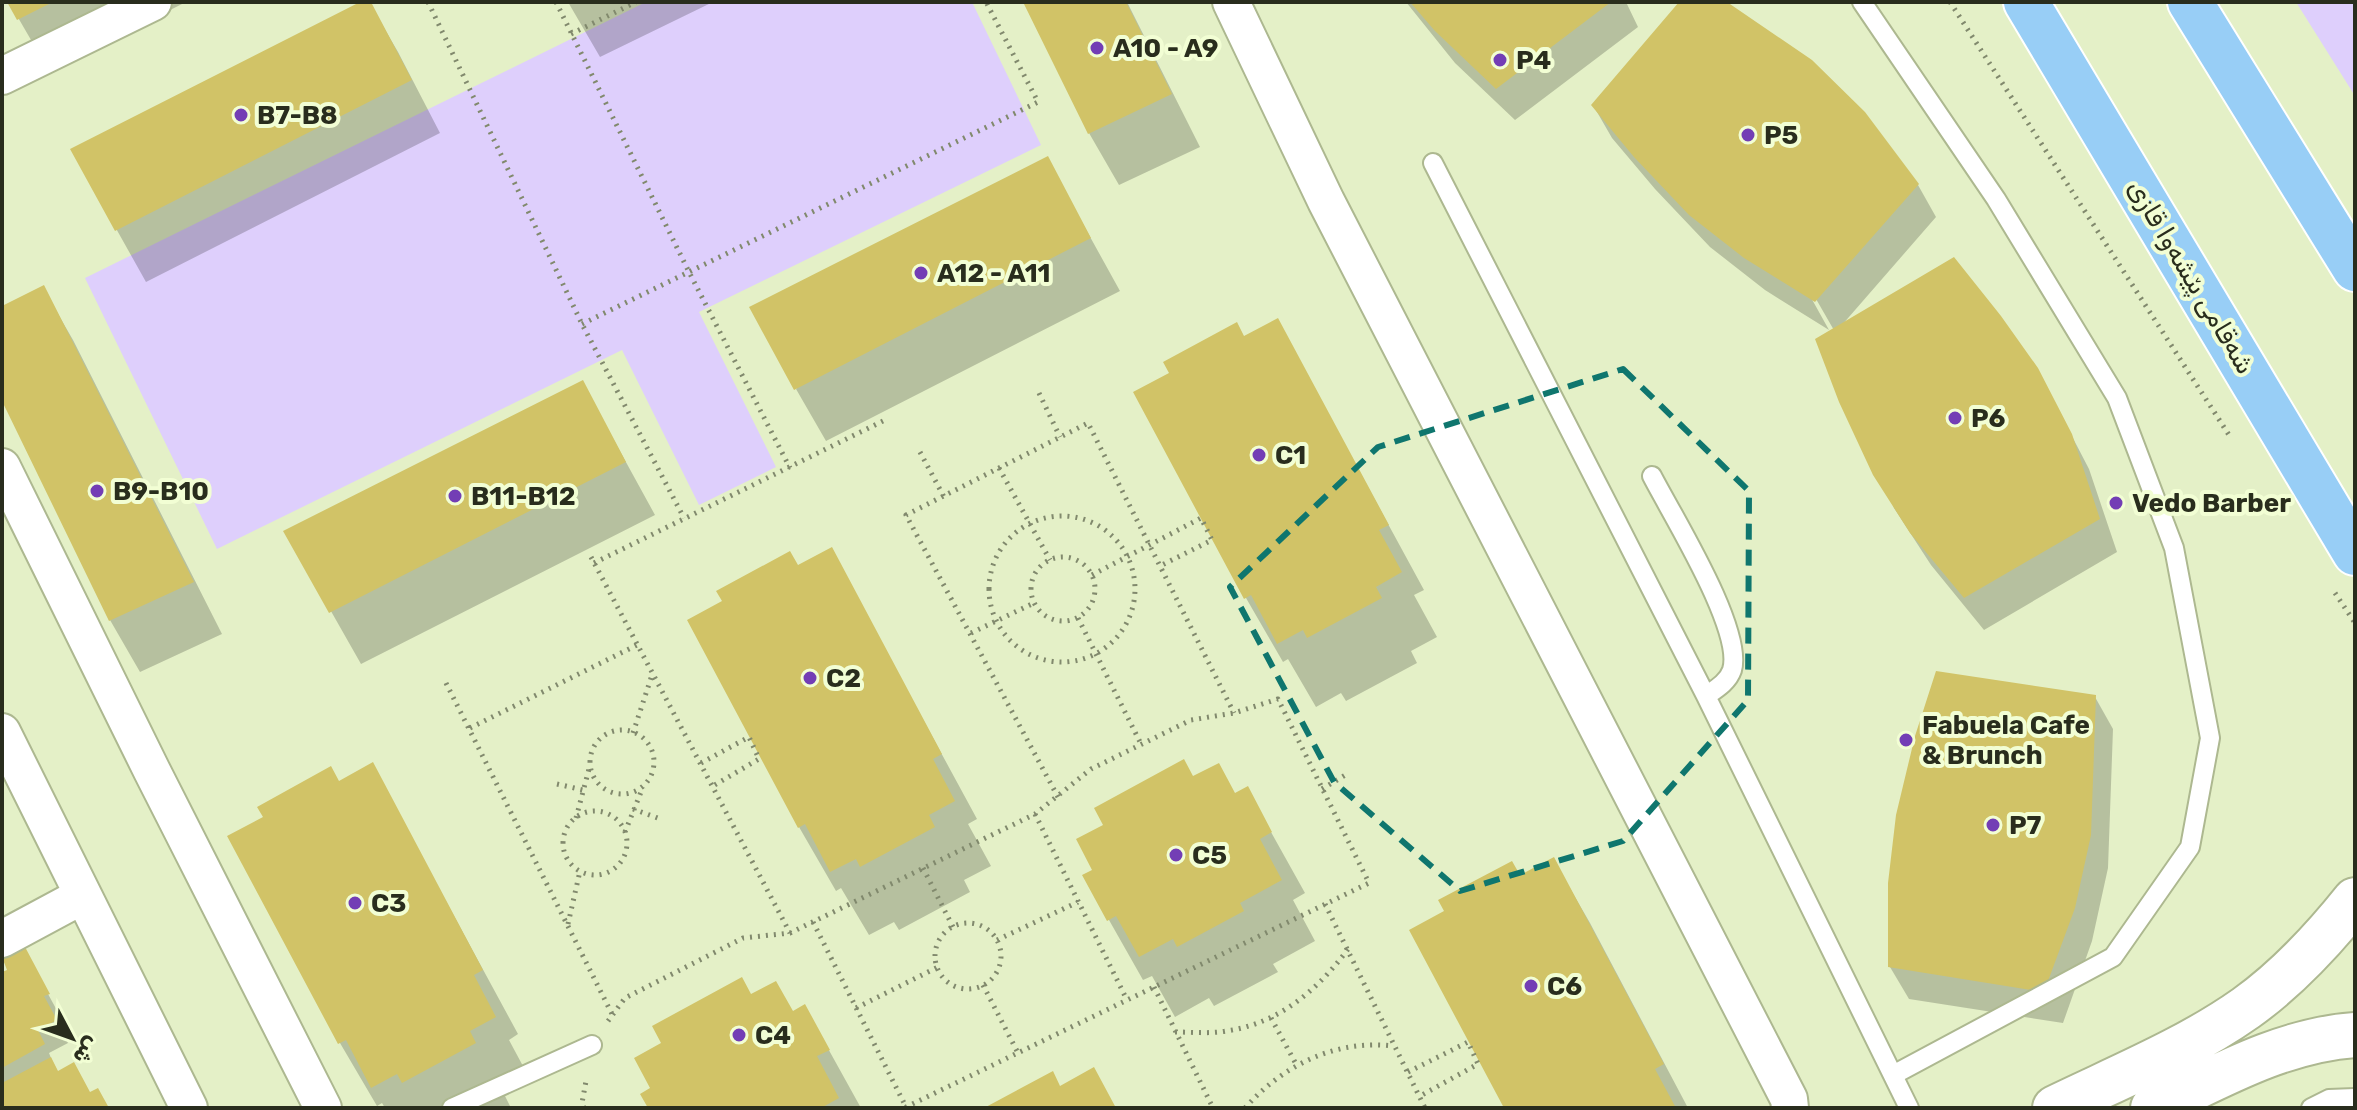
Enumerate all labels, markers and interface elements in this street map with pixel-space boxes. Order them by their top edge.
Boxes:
place label: A10 - A9 [1113,33,1219,64]
marker: A10 - A9 [1088,39,1106,57]
place label: P4 [1516,45,1551,76]
marker: P4 [1491,51,1509,69]
place label: B7-B8 [257,100,338,131]
marker: B7-B8 [232,106,250,124]
place label: P5 [1764,120,1798,151]
marker: P5 [1739,126,1757,144]
street label: شەقامی پێشەوا قازی [2120,174,2261,380]
place label: A12 - A11 [937,258,1051,289]
marker: A12 - A11 [912,264,930,282]
place label: P6 [1971,403,2005,434]
marker: P6 [1946,409,1964,427]
place label: C1 [1275,440,1306,471]
marker: C1 [1250,446,1268,464]
place label: B9-B10 [113,476,209,507]
place label: B11-B12 [471,481,576,512]
marker: B9-B10 [88,482,106,500]
marker: B11-B12 [446,487,464,505]
place label: Vedo Barber [2132,488,2291,519]
marker: Vedo Barber [2107,494,2125,512]
place label: C2 [826,663,861,694]
marker: C2 [801,669,819,687]
place label: Fabuela Cafe & Brunch [1922,710,2090,771]
marker: Fabuela Cafe & Brunch [1897,731,1915,749]
place label: P7 [2009,810,2042,841]
marker: P7 [1984,816,2002,834]
place label: C5 [1192,840,1227,871]
marker: C5 [1167,846,1185,864]
place label: C3 [371,888,406,919]
marker: C3 [346,894,364,912]
place label: C6 [1547,971,1582,1002]
marker: C6 [1522,977,1540,995]
north arrow [32,998,112,1078]
place label: C4 [755,1020,791,1051]
marker: C4 [730,1026,748,1044]
text: ش [67,1031,106,1070]

